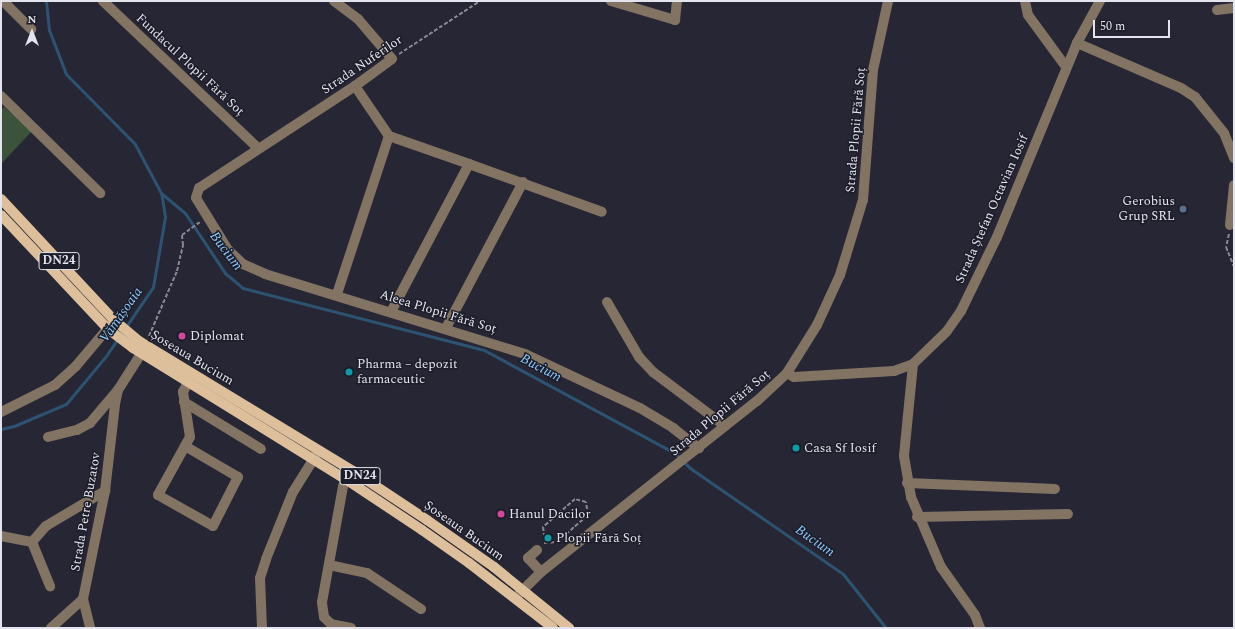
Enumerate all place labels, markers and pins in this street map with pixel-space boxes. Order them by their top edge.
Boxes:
place label: Gerobius Grup SRL [1118,194,1175,225]
marker: Gerobius Grup SRL [1178,204,1188,214]
place label: Diplomat [190,328,244,344]
marker: Diplomat [177,331,187,341]
place label: Pharma – depozit farmaceutic [357,357,458,388]
marker: Pharma – depozit farmaceutic [344,367,354,377]
place label: Casa Sf Iosif [804,440,876,456]
marker: Casa Sf Iosif [791,443,801,453]
place label: Hanul Dacilor [509,506,591,522]
marker: Hanul Dacilor [496,509,506,519]
place label: Plopii Fără Soț [556,530,642,546]
marker: Plopii Fără Soț [543,533,553,543]

